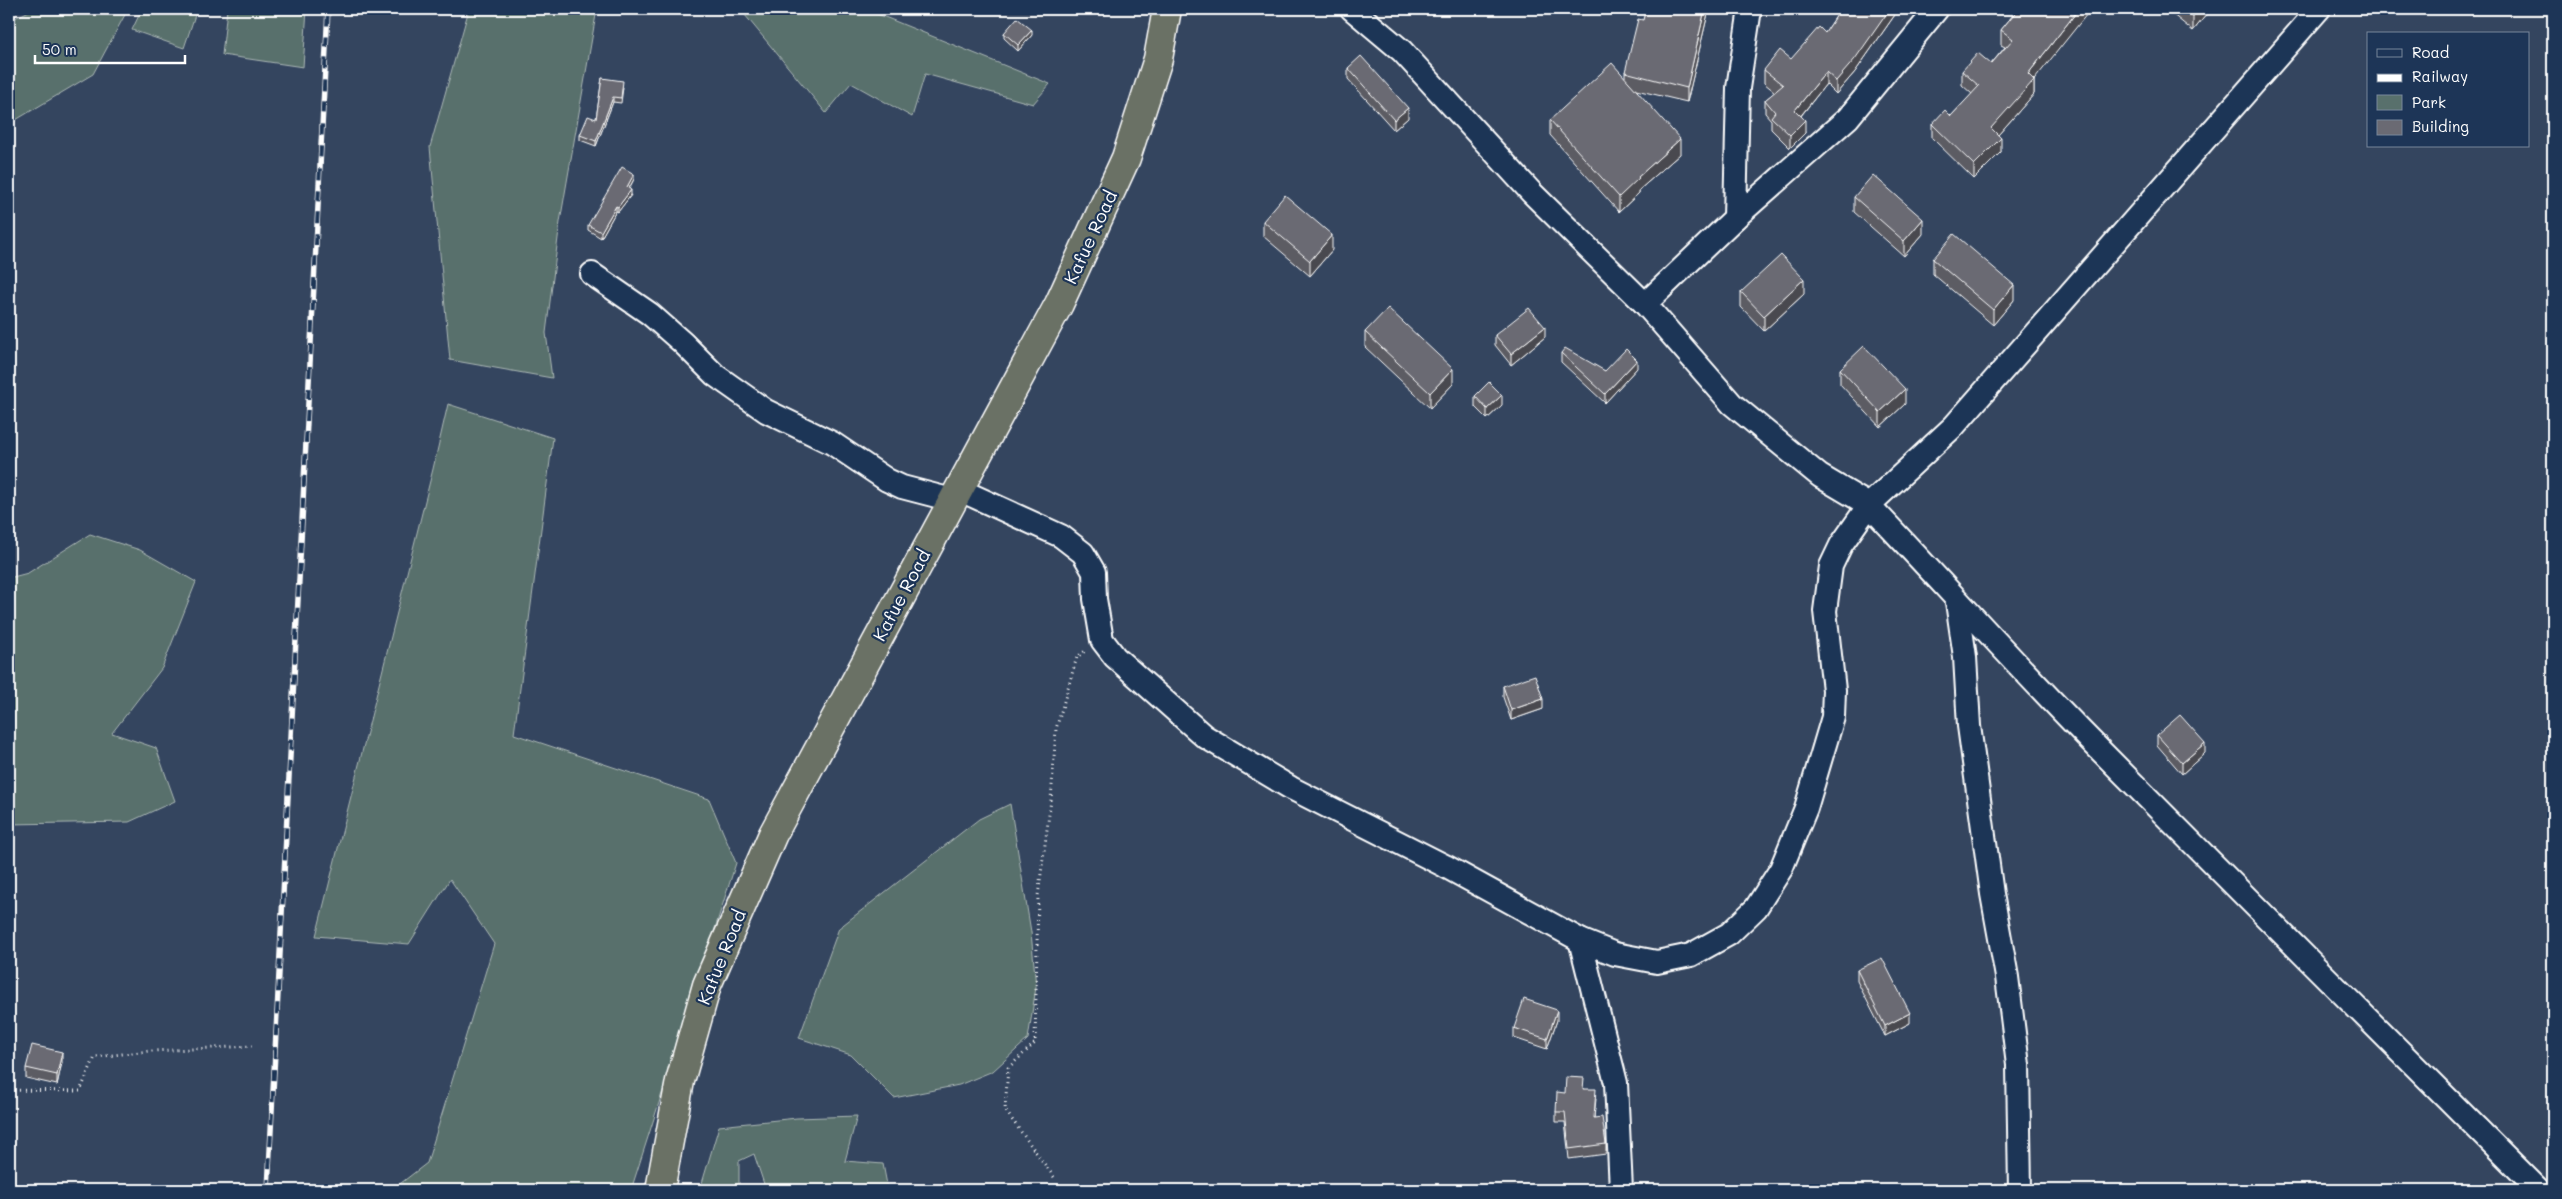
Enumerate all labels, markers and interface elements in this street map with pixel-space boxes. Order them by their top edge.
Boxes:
scale bar [35,32,185,64]
legend [2367,32,2530,148]
text: 50 m [42,39,77,59]
text: Road [2412,42,2449,62]
text: Railway [2412,66,2468,86]
text: Park [2412,92,2446,112]
text: Building [2412,116,2469,136]
street label: Kafue Road [1058,186,1122,288]
street label: Kafue Road [867,545,935,645]
street label: Kafue Road [691,906,751,1008]

